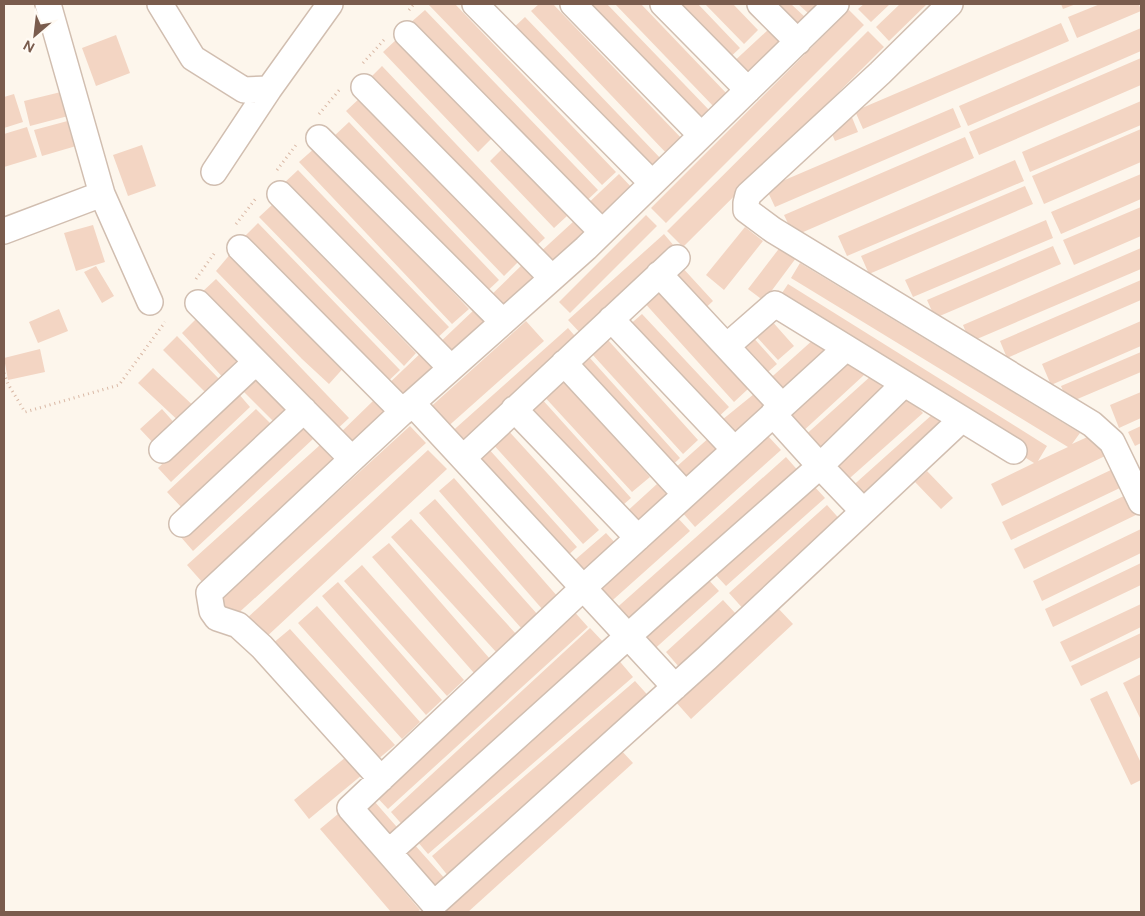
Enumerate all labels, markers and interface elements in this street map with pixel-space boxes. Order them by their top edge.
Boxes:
north arrow [10,10,60,60]
text: N [20,36,38,57]

